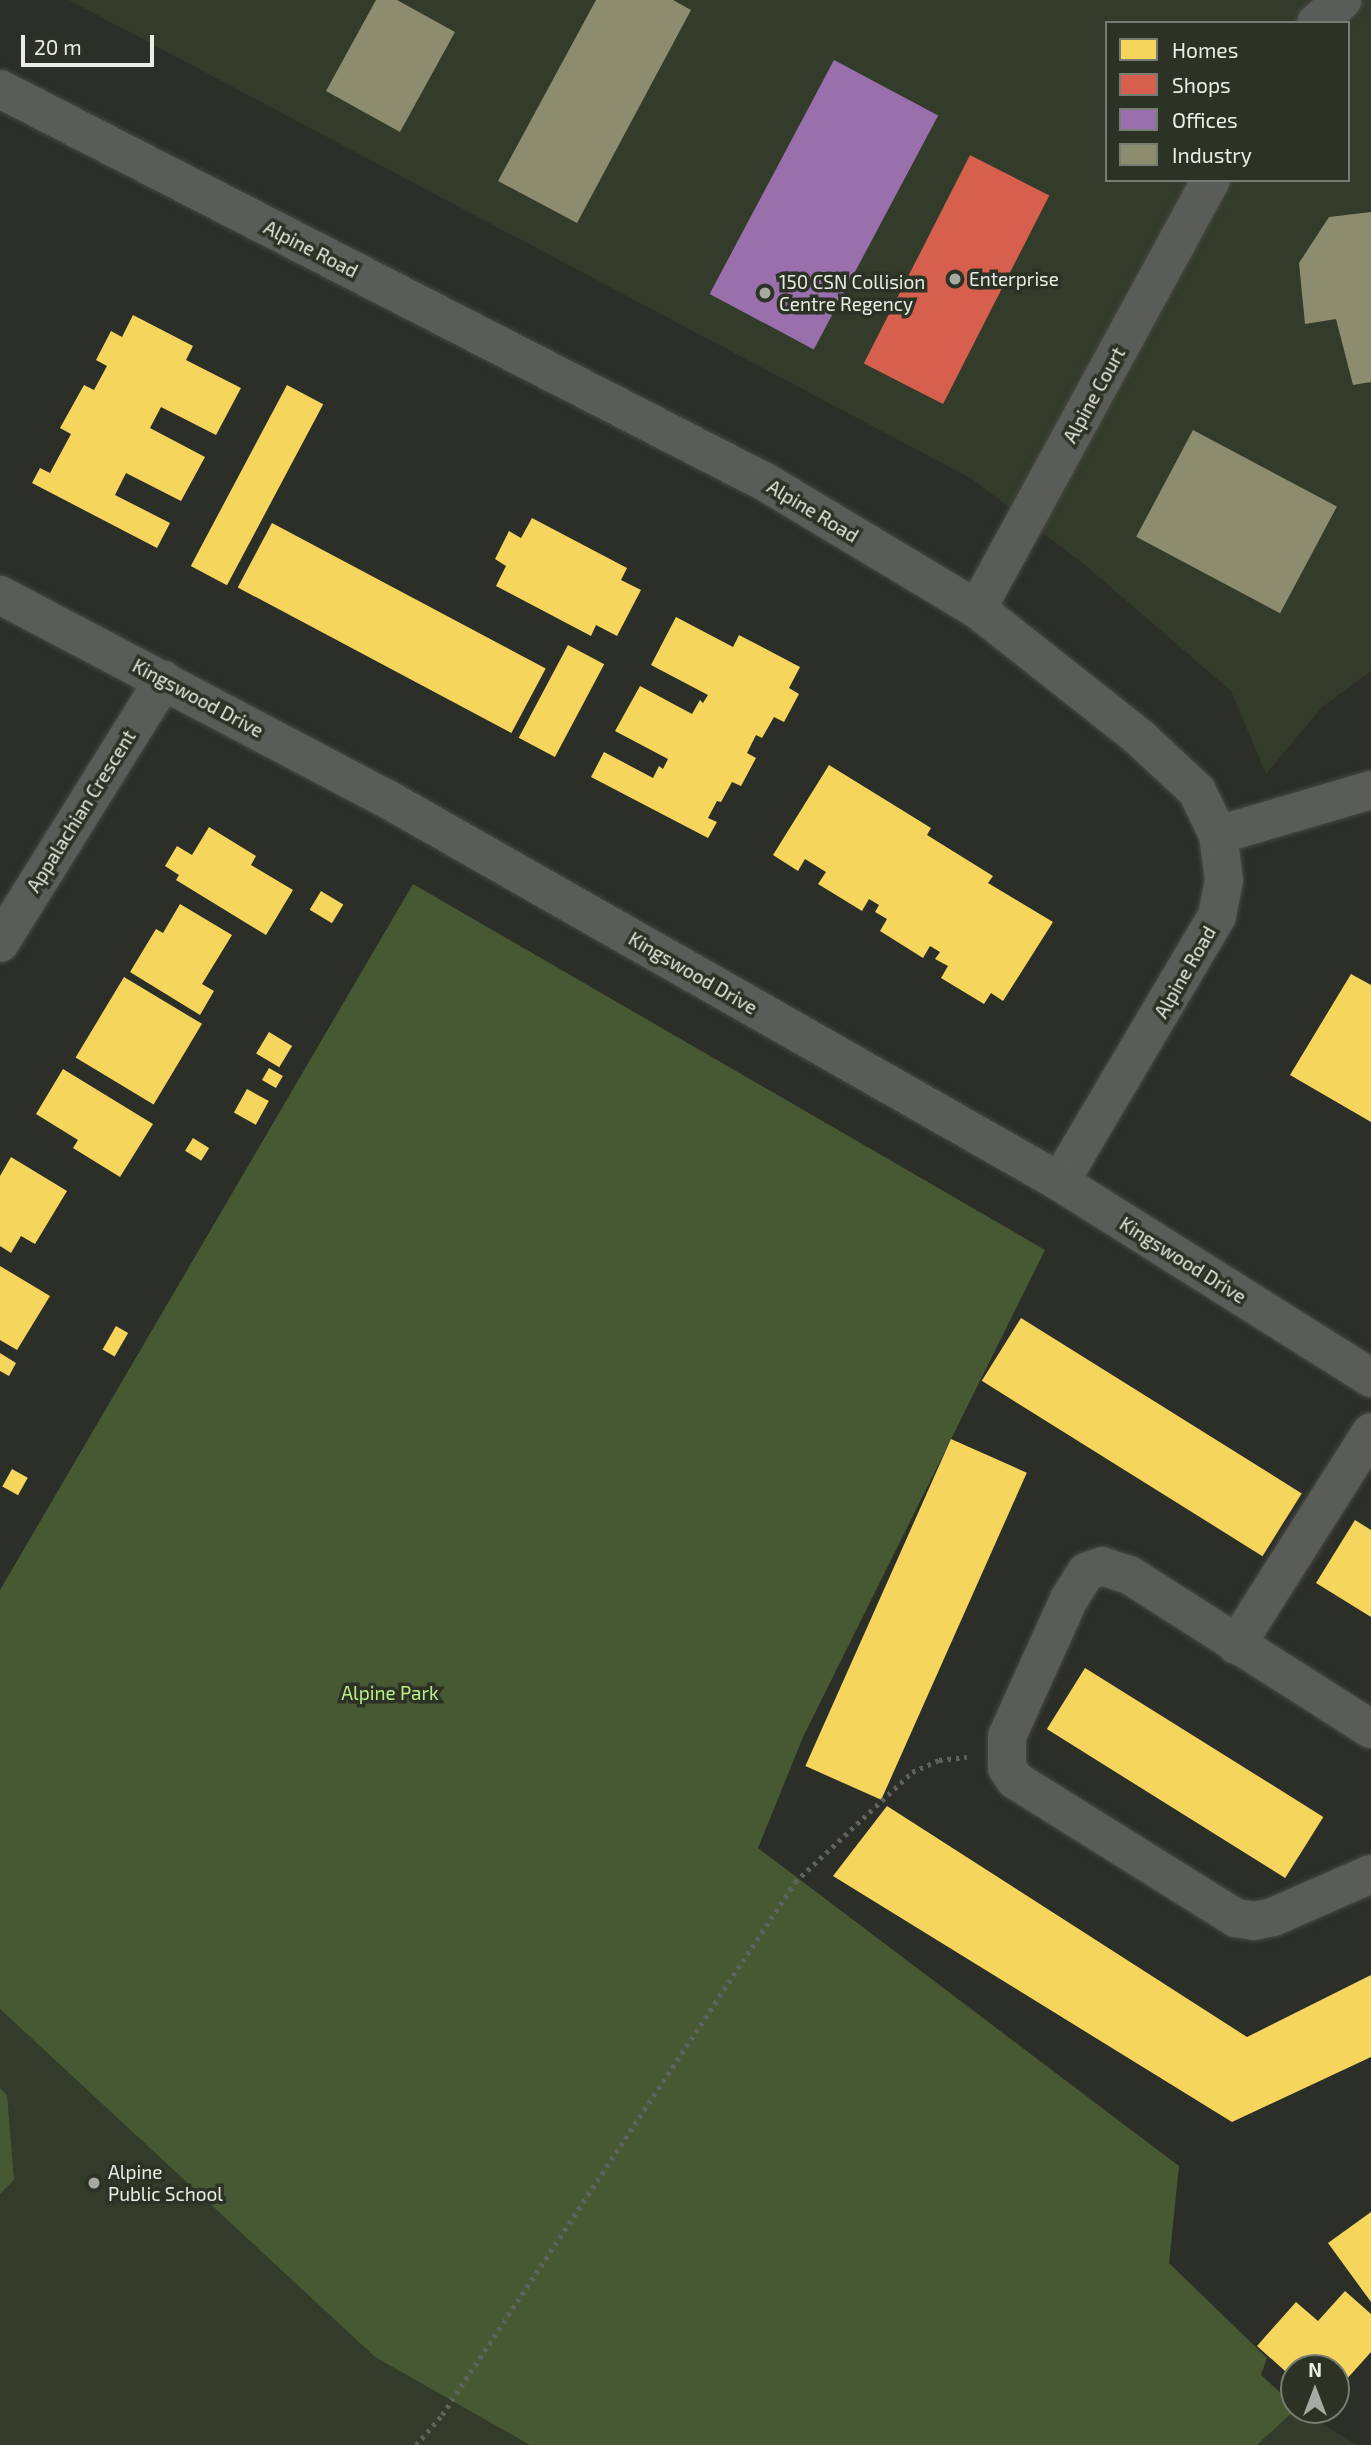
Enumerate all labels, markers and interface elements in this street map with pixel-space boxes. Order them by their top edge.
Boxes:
scale bar [24,21,158,65]
legend [1105,21,1350,182]
text: 20 m [34,34,82,59]
text: Homes [1172,37,1238,62]
text: Shops [1172,72,1231,97]
text: Offices [1172,107,1238,132]
text: Industry [1172,142,1252,167]
street label: Alpine Road [260,216,362,282]
place label: Enterprise [969,268,1059,290]
place label: 150 CSN Collision Centre Regency [779,271,925,315]
marker: Enterprise [947,271,963,287]
marker: 150 CSN Collision Centre Regency [757,285,773,301]
street label: Alpine Court [1058,343,1130,447]
street label: Alpine Road [763,475,863,547]
street label: Kingswood Drive [129,654,267,742]
street label: Appalachian Crescent [22,726,140,896]
street label: Alpine Road [1150,922,1220,1022]
street label: Kingswood Drive [625,927,761,1019]
street label: Kingswood Drive [1116,1212,1250,1308]
park label: Alpine Park [341,1682,439,1704]
place label: Alpine Public School [108,2161,223,2205]
marker: Alpine Public School [86,2175,102,2191]
north arrow [1280,2354,1350,2424]
text: N [1308,2358,1322,2381]

